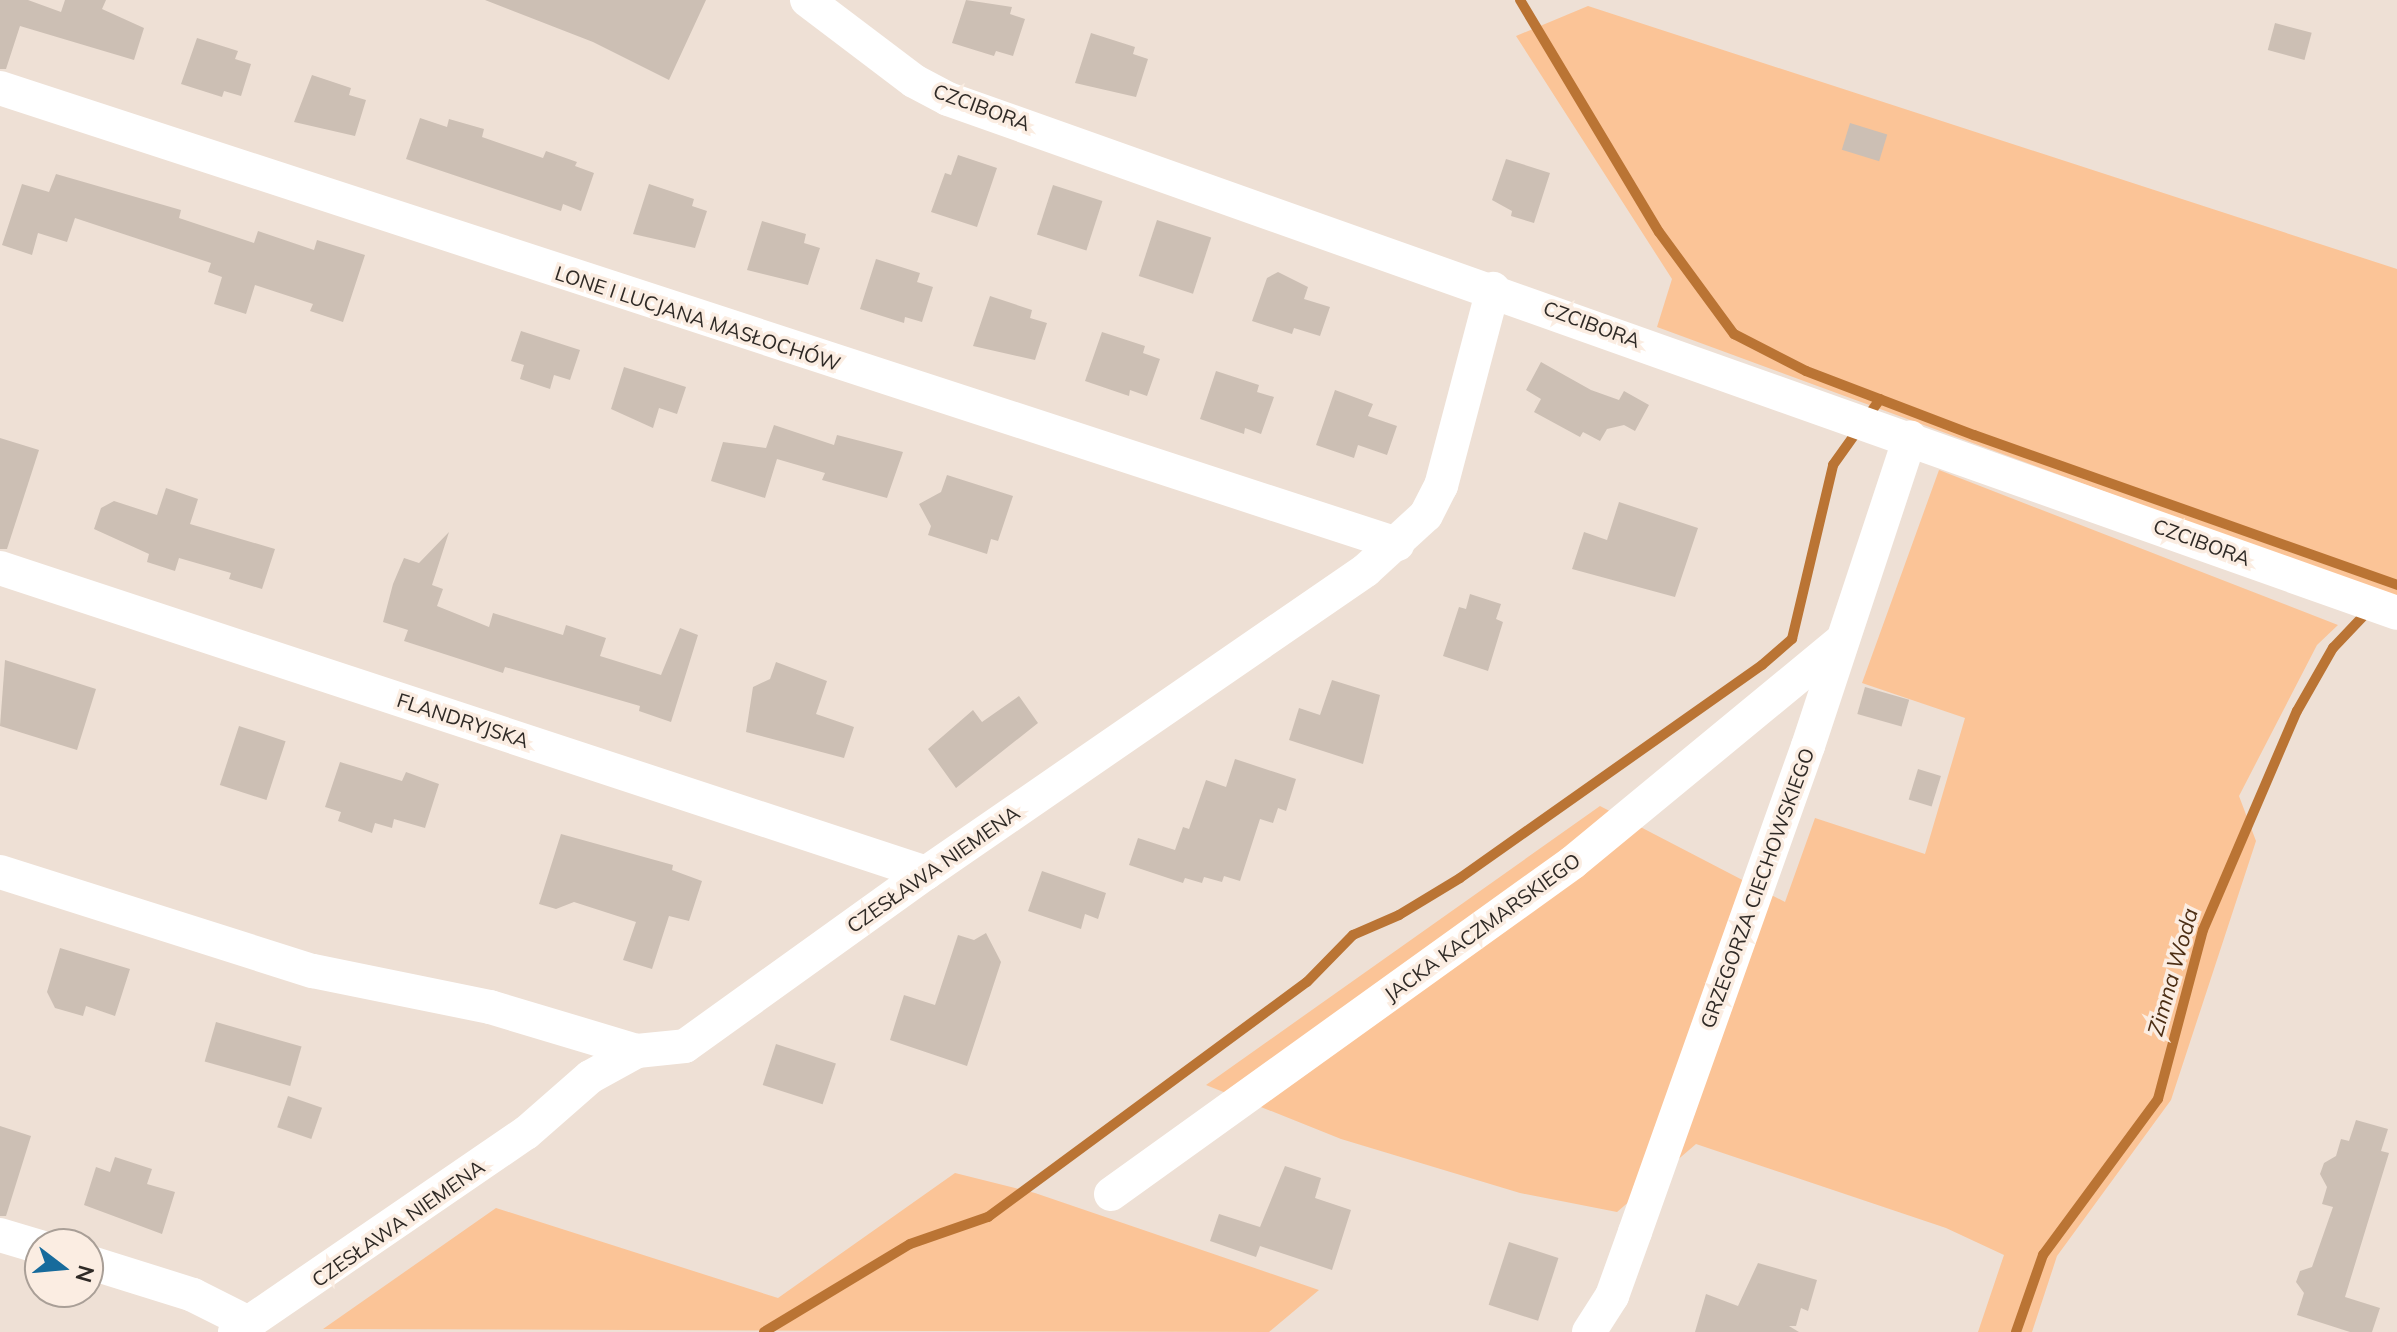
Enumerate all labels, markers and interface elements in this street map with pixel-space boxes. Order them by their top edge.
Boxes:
street label: CZCIBORA [930,78,1034,136]
street label: LONE I LUCJANA MASŁOCHÓW [552,260,844,376]
street label: CZCIBORA [1540,295,1644,353]
street label: CZCIBORA [2150,513,2254,571]
street label: FLANDRYJSKA [394,687,532,753]
street label: GRZEGORZA CIECHOWSKIEGO [1695,745,1819,1031]
street label: CZESŁAWA NIEMENA [842,800,1024,938]
street label: JACKA KACZMARSKIEGO [1379,848,1585,1006]
water label: Zimna Woda [2142,905,2204,1039]
street label: CZESŁAWA NIEMENA [307,1154,489,1292]
north arrow [24,1228,104,1308]
text: N [69,1262,101,1286]

